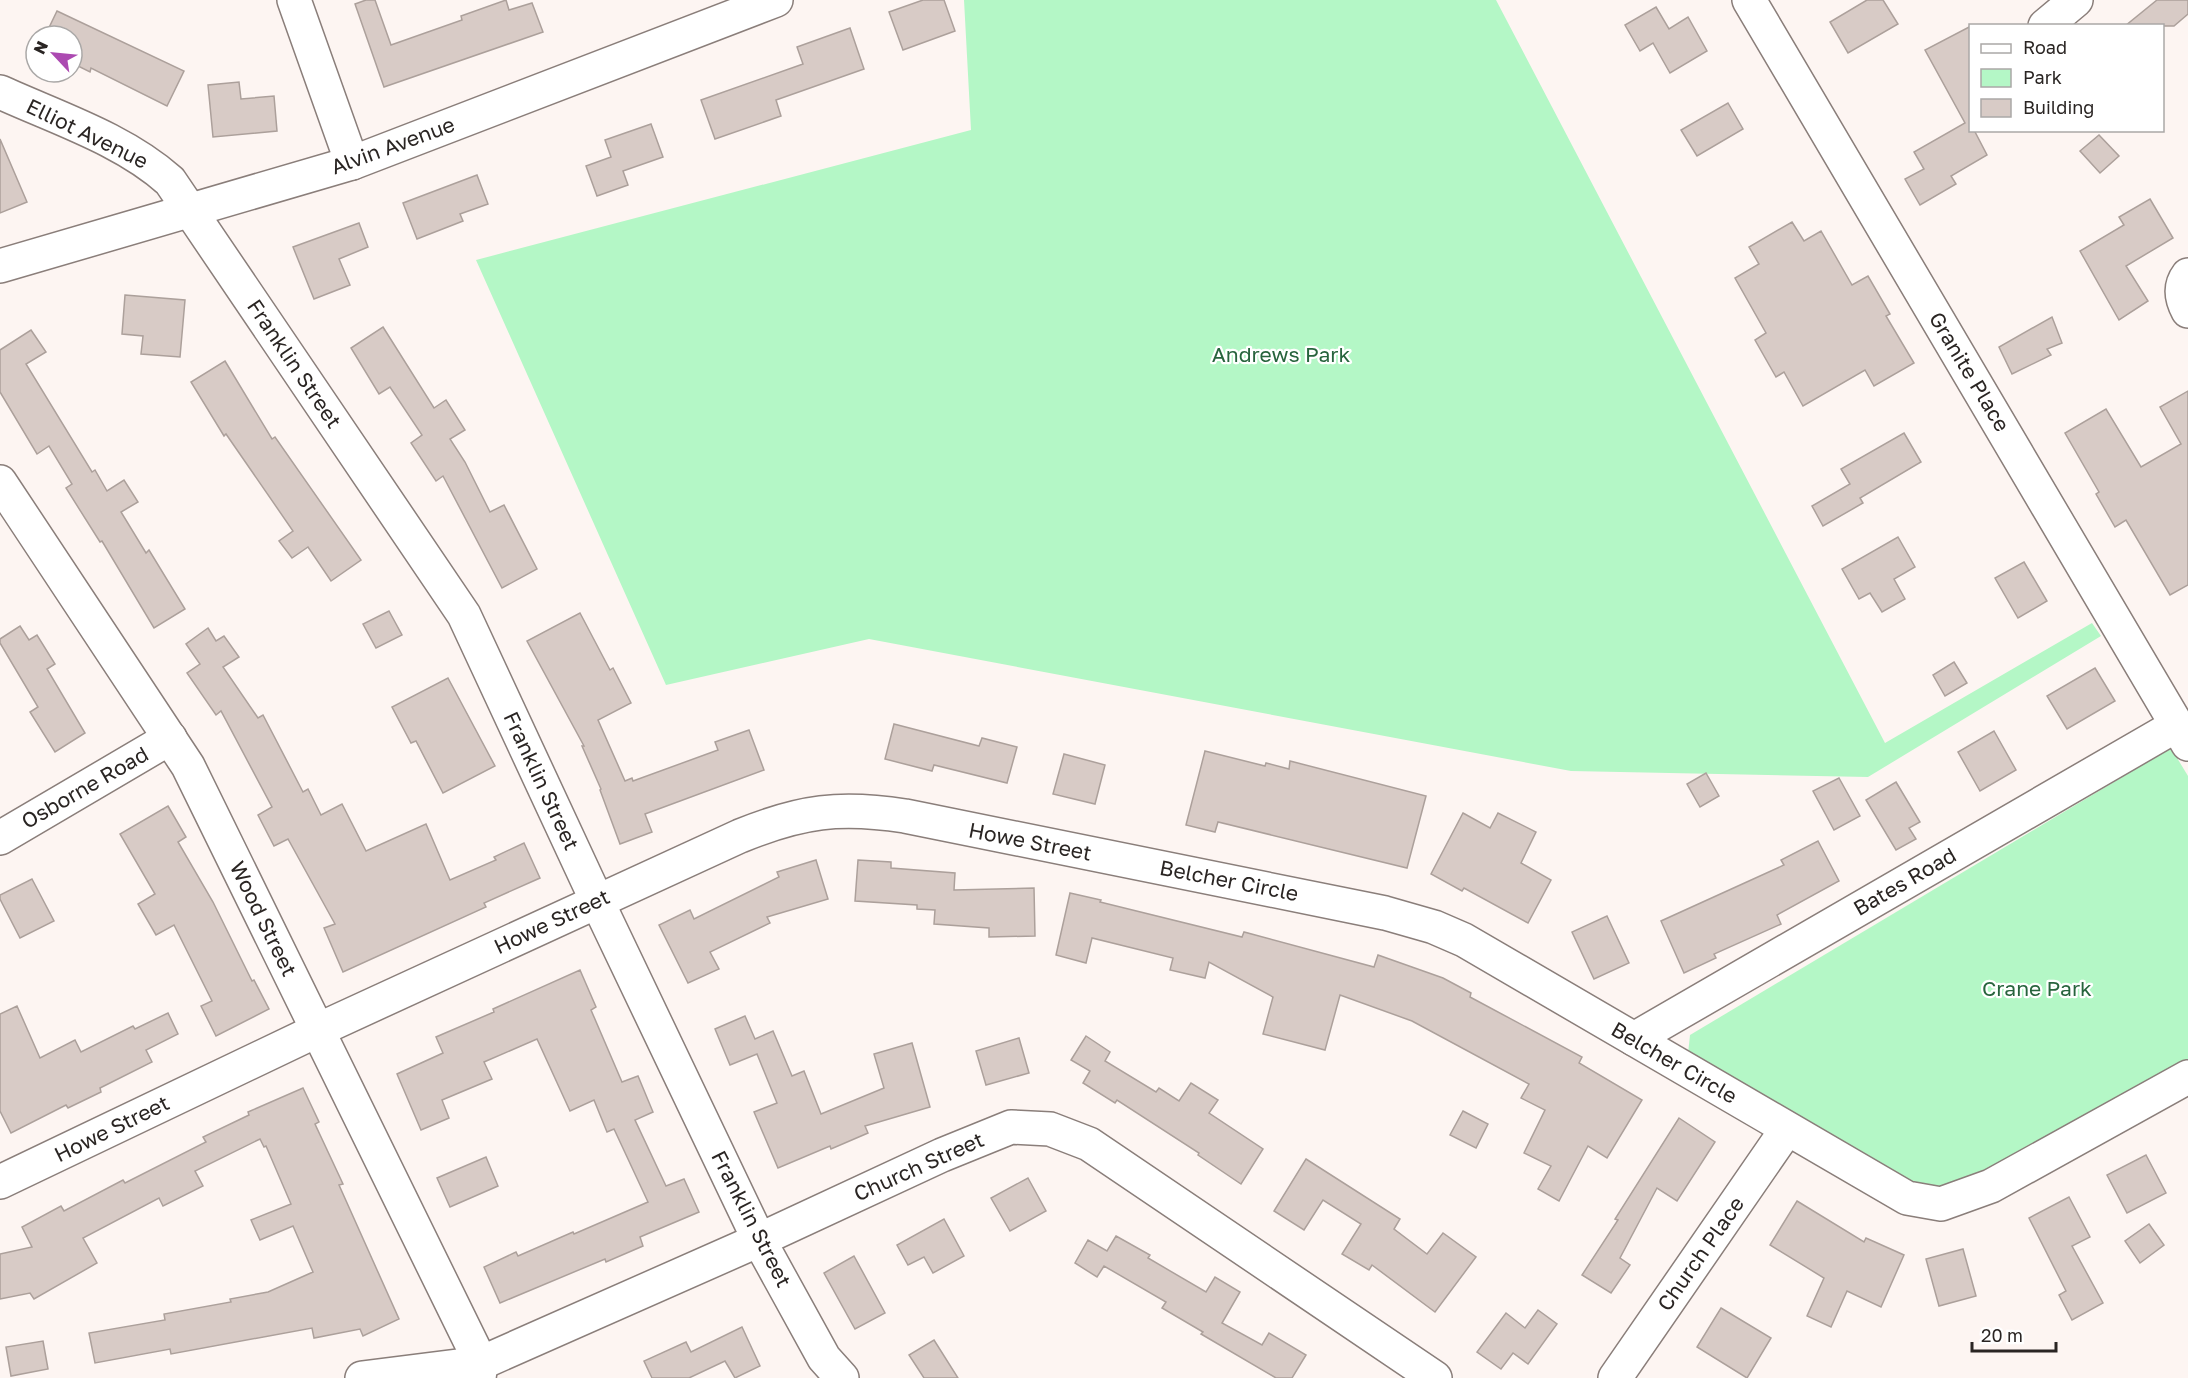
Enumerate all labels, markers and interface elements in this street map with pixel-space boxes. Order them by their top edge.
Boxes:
north arrow [24,24,84,84]
legend [1969,24,2164,132]
text: Road [2023,36,2067,58]
text: N [29,38,52,57]
text: Park [2023,66,2062,88]
street label: Elliot Avenue [22,92,153,174]
text: Building [2023,96,2094,118]
street label: Alvin Avenue [327,111,458,179]
street label: Franklin Street [242,294,347,433]
street label: Granite Place [1924,307,2016,436]
park label: Andrews Park [1212,341,1350,367]
street label: Franklin Street [498,707,585,854]
street label: Osborne Road [16,740,153,834]
street label: Howe Street [966,816,1094,866]
street label: Bates Road [1849,841,1960,921]
street label: Belcher Circle [1158,854,1301,906]
street label: Wood Street [225,857,303,980]
street label: Howe Street [490,883,614,959]
park label: Crane Park [1982,975,2092,1001]
street label: Belcher Circle [1607,1016,1742,1109]
street label: Howe Street [50,1089,173,1167]
street label: Church Street [850,1126,988,1206]
street label: Franklin Street [706,1146,797,1291]
street label: Church Place [1651,1191,1749,1316]
scale bar [1972,1315,2056,1353]
text: 20 m [1981,1324,2023,1346]

